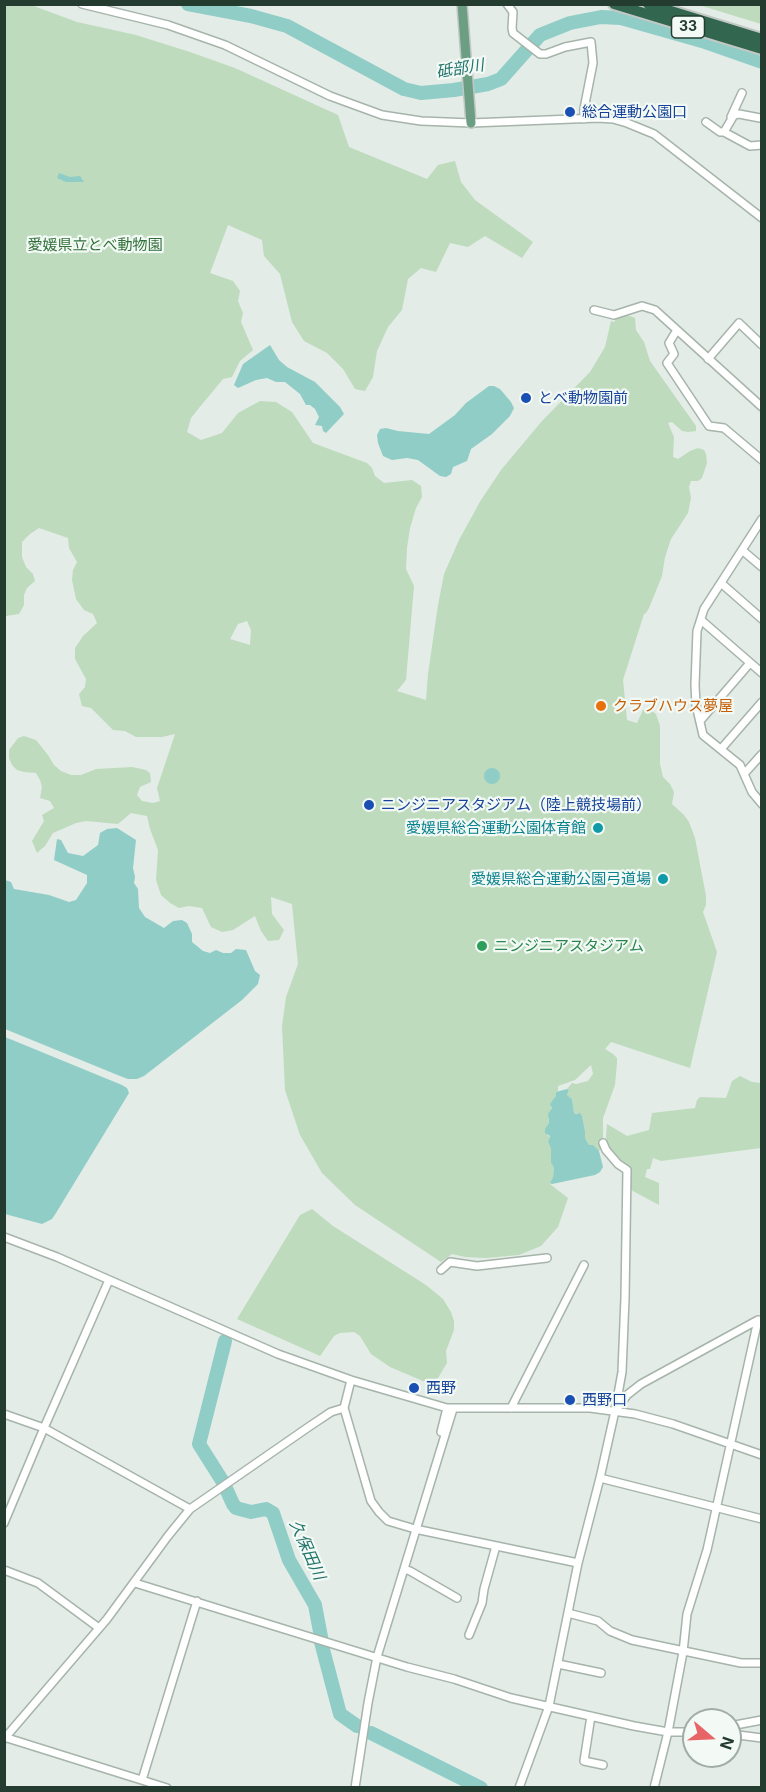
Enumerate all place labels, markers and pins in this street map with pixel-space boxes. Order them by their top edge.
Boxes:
place label: 総合運動公園口 [582,103,687,121]
marker: 総合運動公園口 [563,105,577,119]
place label: とべ動物園前 [538,389,628,407]
marker: とべ動物園前 [519,391,533,405]
place label: クラブハウス夢屋 [613,697,733,715]
marker: クラブハウス夢屋 [594,699,608,713]
place label: ニンジニアスタジアム（陸上競技場前） [381,796,651,814]
marker: ニンジニアスタジアム（陸上競技場前） [362,798,376,812]
place label: 愛媛県総合運動公園体育館 [406,819,586,837]
marker: 愛媛県総合運動公園体育館 [591,821,605,835]
place label: 愛媛県総合運動公園弓道場 [471,870,651,888]
marker: 愛媛県総合運動公園弓道場 [656,872,670,886]
place label: ニンジニアスタジアム [494,937,644,955]
marker: ニンジニアスタジアム [475,939,489,953]
place label: 西野 [426,1379,456,1397]
marker: 西野 [407,1381,421,1395]
place label: 西野口 [582,1391,627,1409]
marker: 西野口 [563,1393,577,1407]

